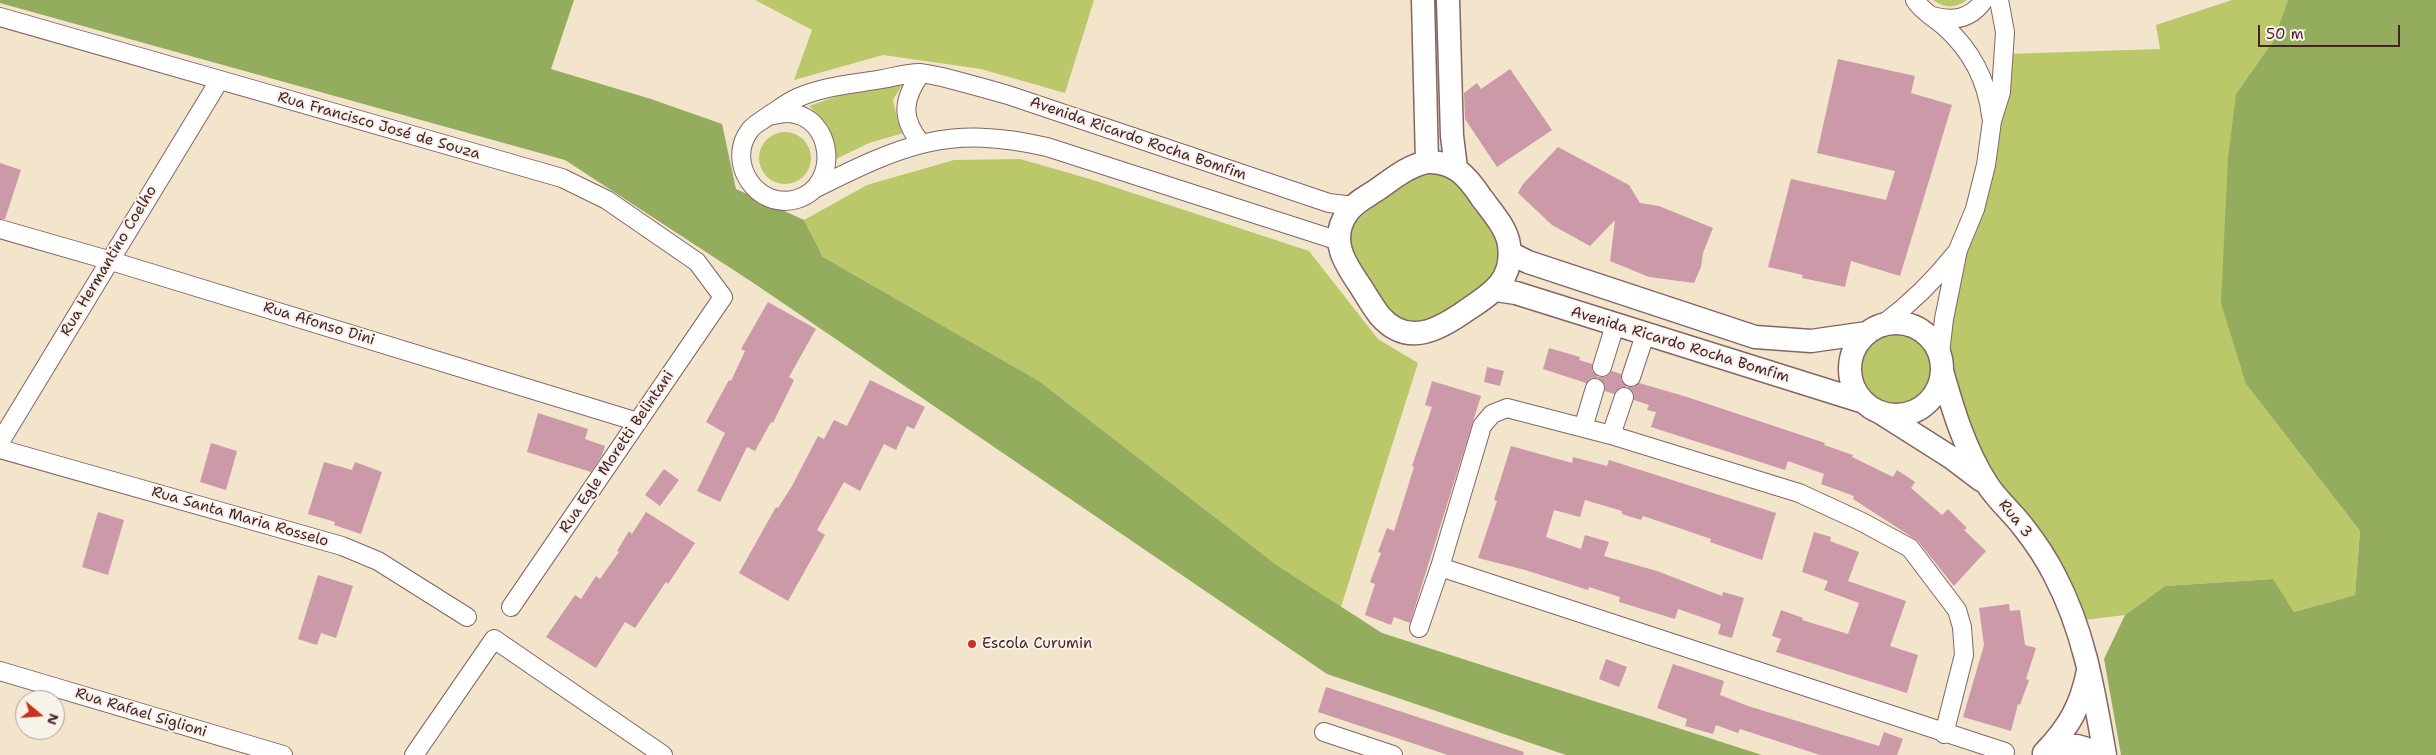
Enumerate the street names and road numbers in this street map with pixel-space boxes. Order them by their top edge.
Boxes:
street label: Rua Francisco José de Souza [276,88,482,164]
street label: Avenida Ricardo Rocha Bomfim [1027,93,1249,185]
street label: Rua Hermantino Coelho [57,182,161,340]
street label: Rua Afonso Dini [261,299,377,349]
street label: Avenida Ricardo Rocha Bomfim [1568,303,1792,387]
street label: Rua Egle Moretti Belintani [556,367,678,537]
street label: Rua Santa Maria Rosselo [149,483,331,551]
street label: Rua 3 [1994,496,2036,542]
street label: Rua Rafael Siglioni [73,684,209,742]

